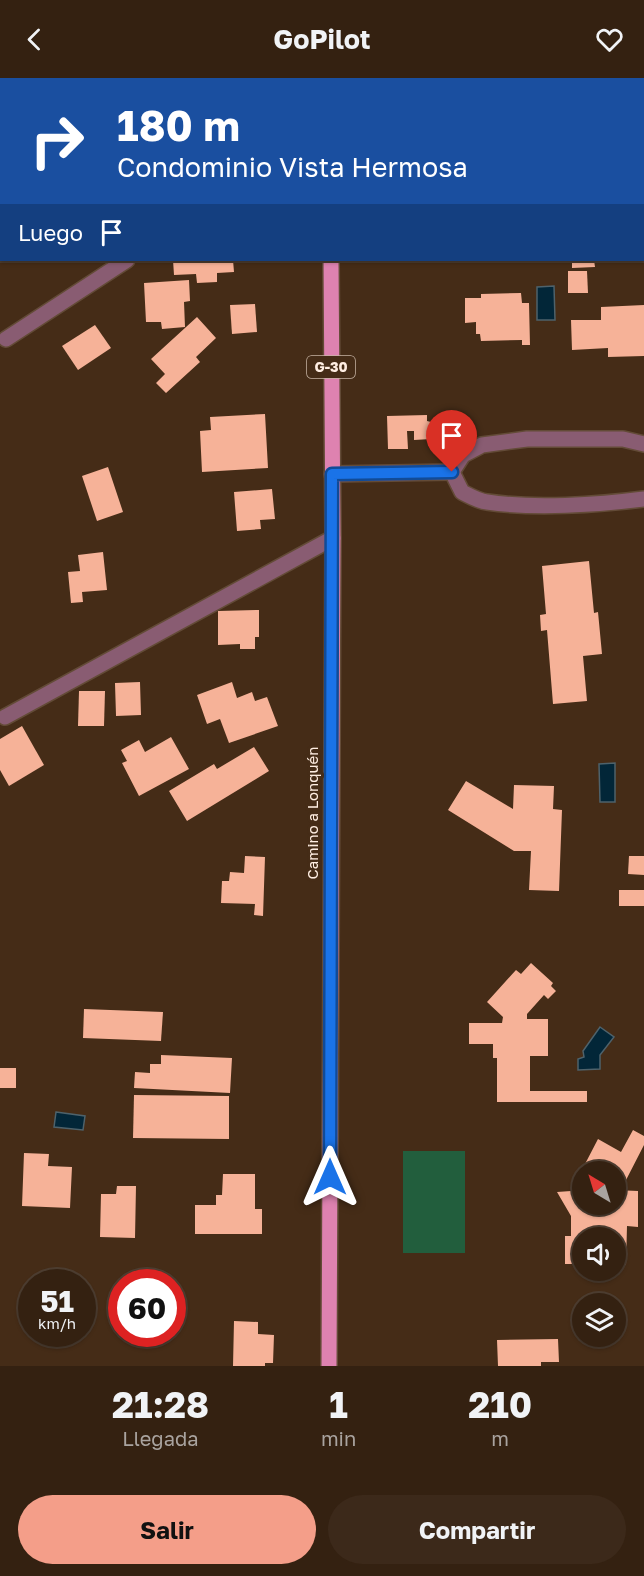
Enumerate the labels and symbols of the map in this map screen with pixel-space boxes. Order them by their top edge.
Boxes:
road number: G-30 [307,356,355,378]
pin [426,410,477,472]
street label: Camino a Lonquén [303,746,321,880]
position arrow [298,1145,362,1209]
north arrow [572,1161,626,1215]
speed limit sign: 60 [108,1269,186,1347]

